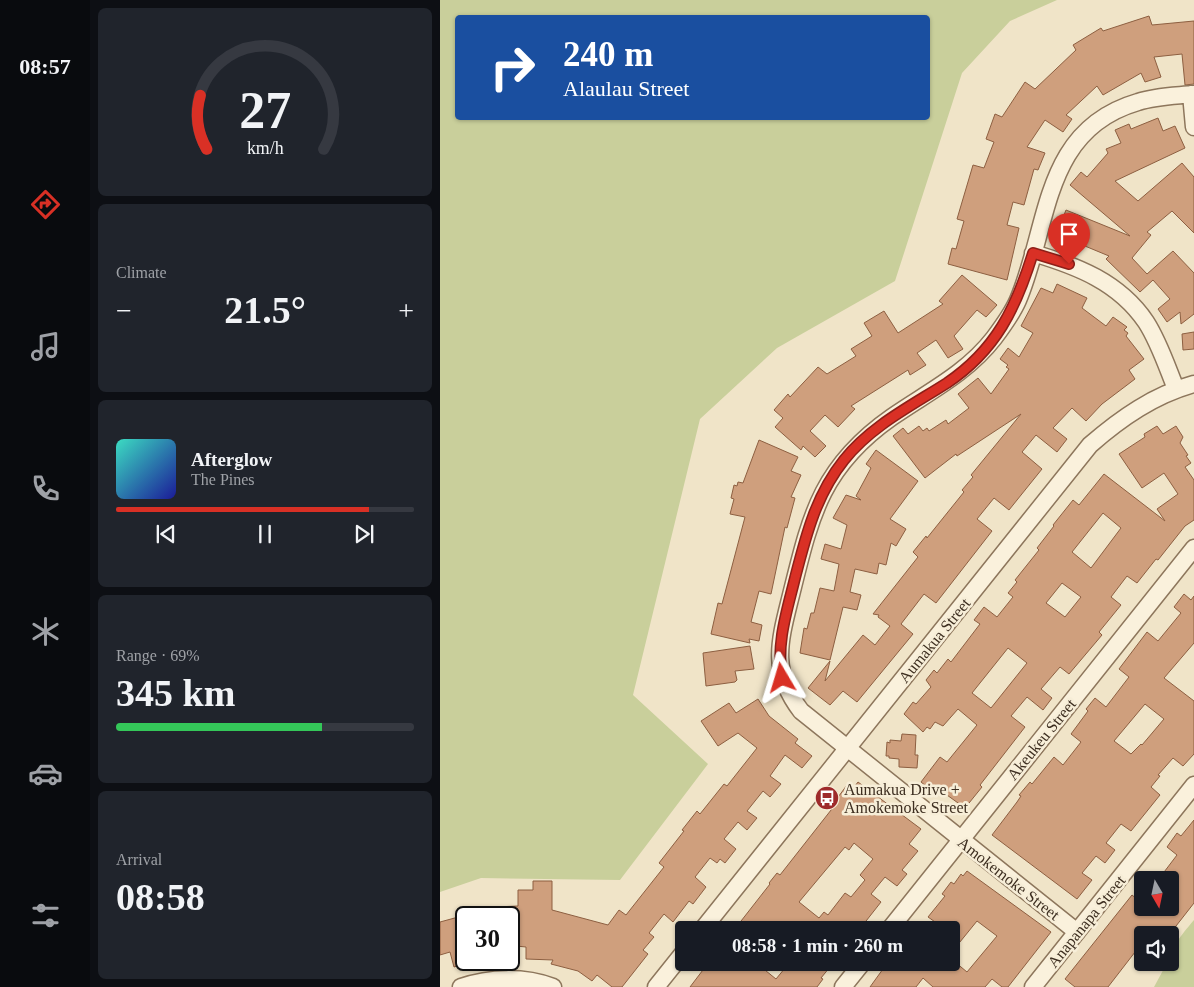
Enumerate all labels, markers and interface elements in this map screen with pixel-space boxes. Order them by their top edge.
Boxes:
icon: right [480,35,545,100]
text: 240 m [563,35,653,74]
text: 08:57 [19,54,71,79]
text: Alaulau Street [563,76,689,101]
text: 27 [239,82,291,139]
text: km/h [247,138,283,158]
icon: directions [28,187,63,222]
pin [1048,213,1090,264]
icon: arrive [1055,220,1083,248]
text: Climate [116,264,167,281]
text: 21.5° [224,289,306,331]
text: − [116,295,132,326]
text: + [398,295,414,326]
icon: music [28,329,63,364]
text: Afterglow [191,449,272,470]
icon: phone [28,471,63,506]
text: The Pines [191,471,255,488]
icon: previous [152,520,180,548]
icon: pause [251,520,279,548]
icon: next [350,520,378,548]
street label: Aumakua Street [895,594,974,686]
icon: climate [28,614,63,649]
text: Range · 69% [116,647,200,664]
position arrow [755,651,807,703]
text: 345 km [116,672,235,714]
street label: Akeukeu Street [1004,695,1080,783]
icon: car [28,756,63,791]
place label: Aumakua Drive + Amokemoke Street [844,781,969,816]
bus stop icon: Aumakua Drive + Amokemoke Street [814,785,840,811]
street label: Amokemoke Street [955,834,1063,924]
text: Arrival [116,851,162,868]
north arrow [1134,871,1179,916]
map controls [1134,871,1179,971]
street label: Anapanapa Street [1044,872,1130,971]
text: 08:58 [116,876,205,918]
icon: filters [28,898,63,933]
speed limit sign: 30 [455,906,520,971]
button: sound [1134,926,1179,971]
text: 08:58 · 1 min · 260 m [732,935,903,956]

